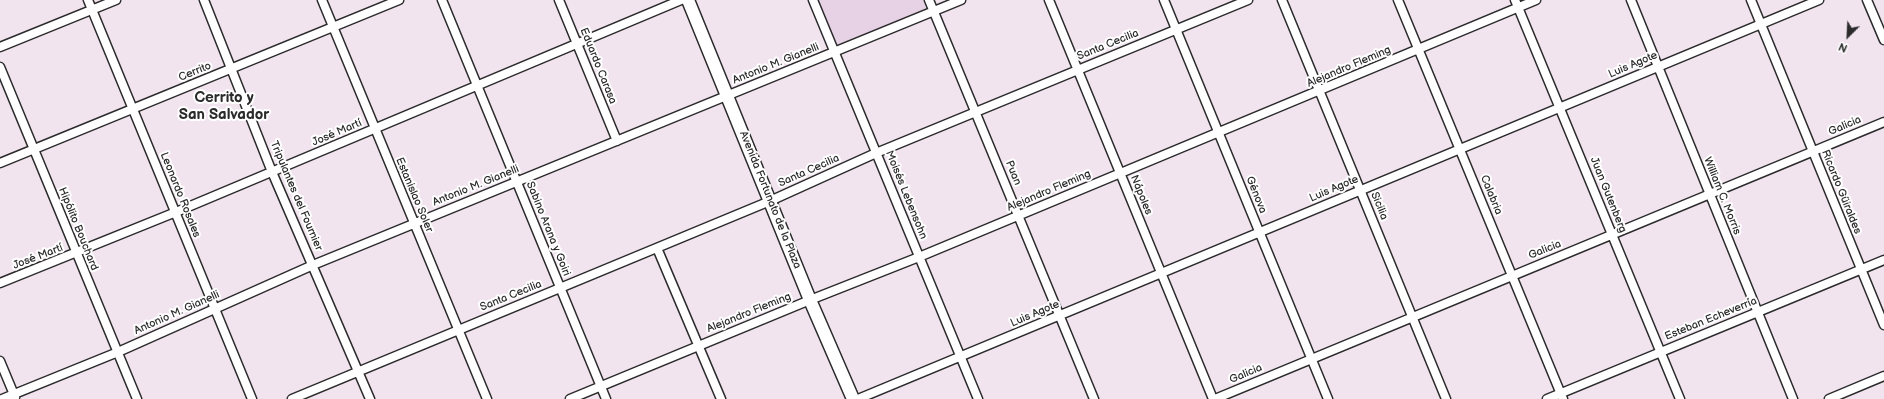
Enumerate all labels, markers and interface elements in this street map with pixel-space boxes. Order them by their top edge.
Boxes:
north arrow [1828,16,1868,56]
street label: Eduardo Carasa [577,26,619,106]
street label: Santa Cecilia [1075,27,1141,63]
text: N [1837,40,1849,55]
street label: Antonio M. Gianelli [731,41,821,87]
street label: Alejandro Fleming [1305,43,1393,91]
street label: Luis Agote [1606,49,1660,81]
street label: Cerrito [177,59,213,85]
district label: Cerrito y San Salvador [179,89,269,124]
street label: Galicia [1827,113,1863,139]
street label: José Martí [310,117,364,149]
street label: Avenida Fortunato de la Plaza [736,129,804,271]
street label: Tripulantes del Fournier [267,139,325,253]
street label: Ricardo Güiraldes [1818,148,1864,236]
street label: Moisés Lebensohn [882,149,930,241]
street label: Leonardo Rosales [157,151,203,239]
street label: Santa Cecilia [776,152,842,190]
street label: Juan Gutenberg [1587,155,1629,235]
street label: William C. Morris [1700,155,1744,237]
street label: Estanislao Soler [392,156,436,234]
street label: Puan [1002,159,1024,187]
street label: Antonio M. Gianelli [431,163,521,209]
street label: Alejandro Fleming [1005,167,1093,215]
street label: Nápoles [1127,173,1155,217]
street label: Luis Agote [1307,173,1361,205]
street label: Calabria [1477,173,1505,217]
street label: Génova [1243,175,1269,215]
street label: Sabino Arana y Goiri [523,180,573,278]
street label: Hipólito Bouchard [55,185,101,273]
street label: Sicilia [1367,190,1391,222]
street label: Galicia [1527,237,1563,263]
street label: José Martí [11,241,65,273]
street label: Santa Cecilia [478,278,544,314]
street label: Antonio M. Gianelli [132,288,222,338]
street label: Alejandro Fleming [705,290,793,336]
street label: Esteban Echeverría [1663,295,1759,343]
street label: Luis Agote [1008,298,1062,330]
street label: Galicia [1228,361,1264,387]

